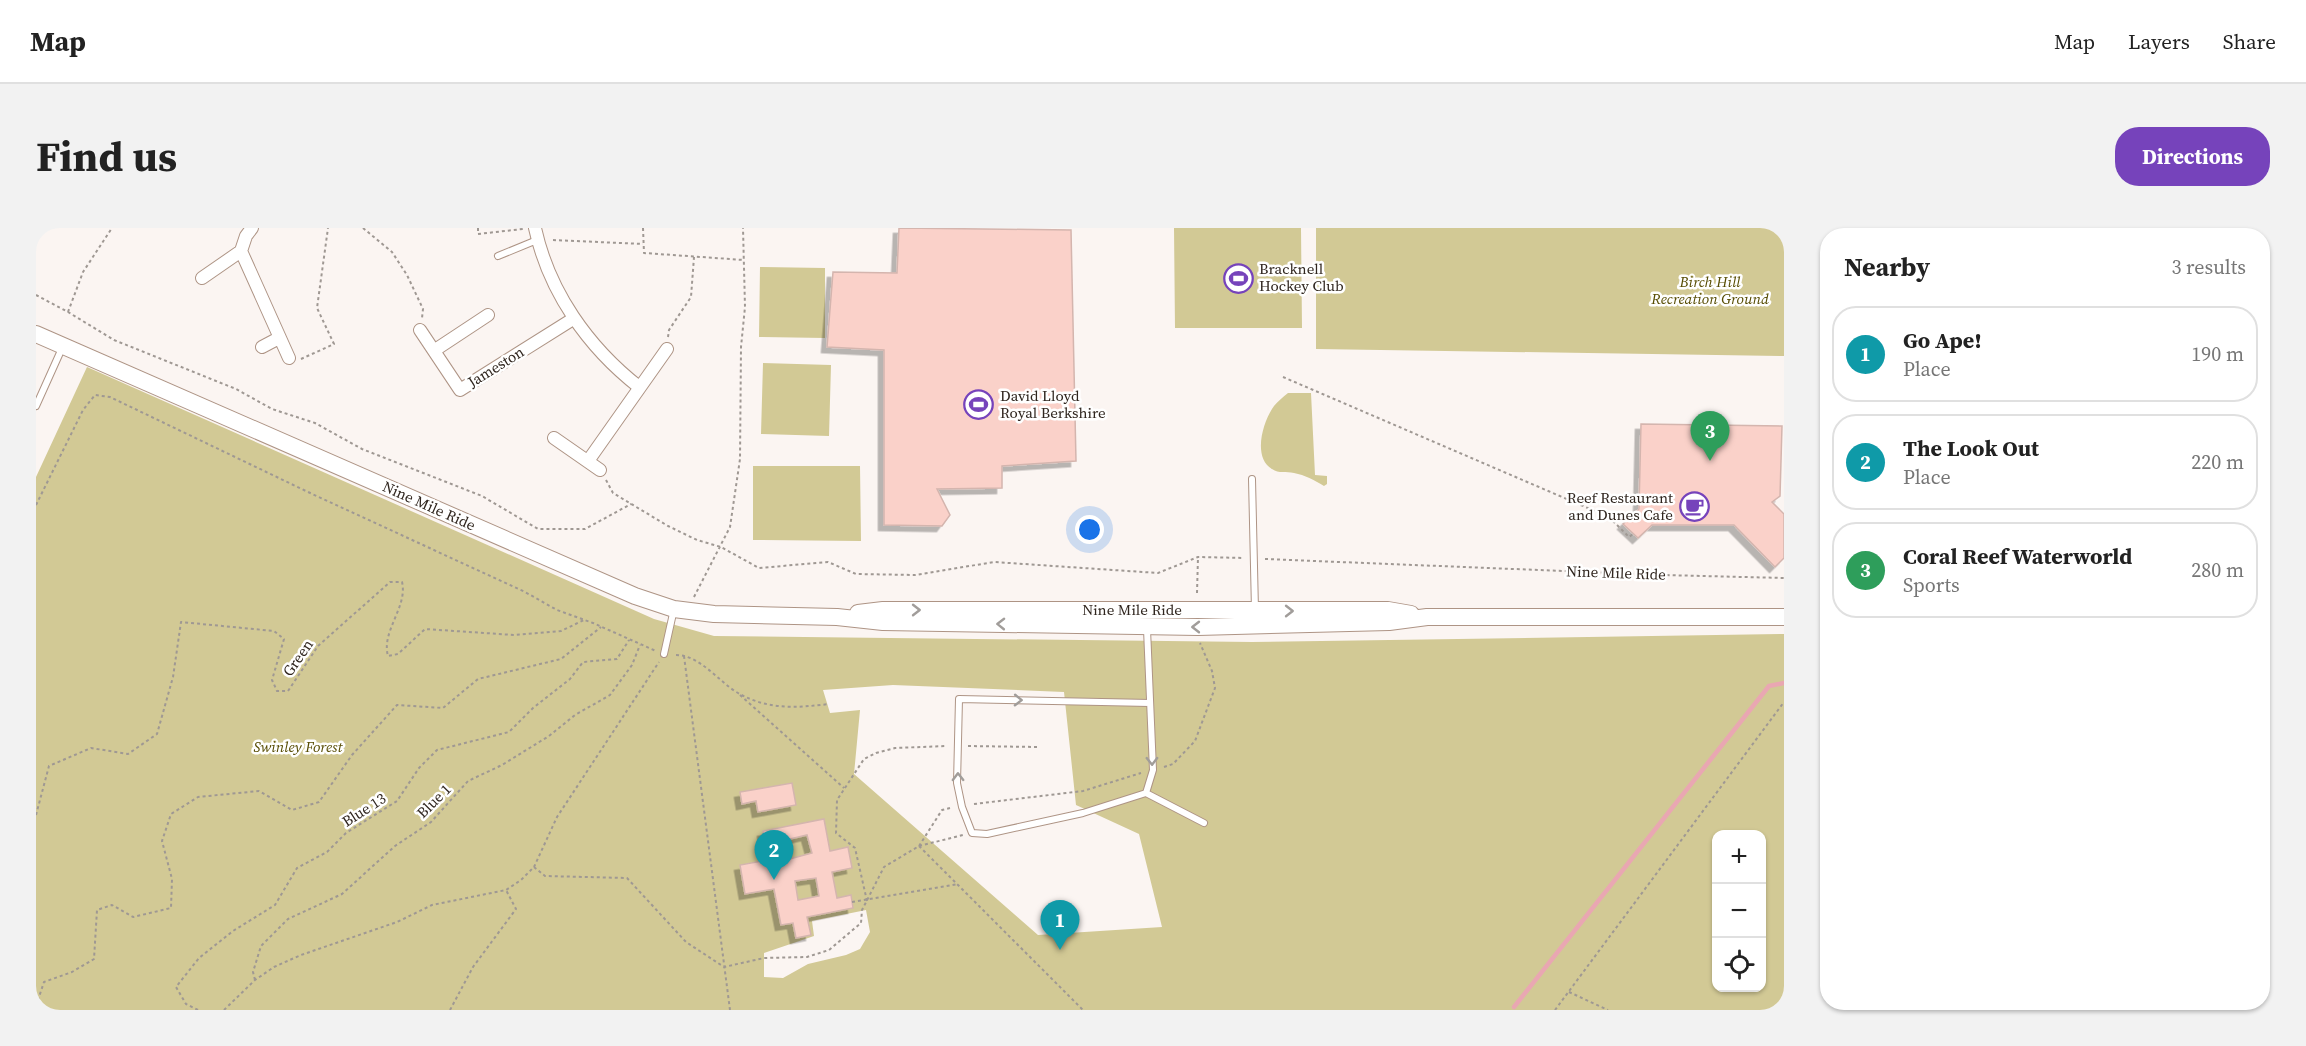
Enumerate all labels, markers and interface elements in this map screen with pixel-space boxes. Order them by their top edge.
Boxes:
text: Map [30,22,86,60]
text: Map [2054,27,2095,56]
text: Layers [2128,27,2190,56]
text: Share [2223,27,2276,56]
text: Find us [36,127,177,185]
button: Directions [2115,127,2270,186]
text: Nearby [1844,249,1930,285]
text: 3 results [2171,253,2246,281]
place label: Bracknell Hockey Club [1259,258,1344,296]
sports icon: Bracknell Hockey Club [1222,262,1254,294]
park label: Birch Hill Recreation Ground [1650,271,1769,309]
text: Go Ape! [1903,325,1982,355]
text: 1 [1860,340,1871,368]
text: 190 m [2191,340,2244,368]
street label: Jameston [463,341,528,393]
text: Place [1903,355,1951,383]
place label: David Lloyd Royal Berkshire [1000,385,1106,423]
sports icon: David Lloyd Royal Berkshire [963,389,995,421]
pin: 3 [1690,412,1730,461]
text: The Look Out [1903,433,2039,463]
text: 2 [1860,448,1871,476]
text: 220 m [2191,448,2244,476]
text: Place [1903,463,1951,491]
street label: Nine Mile Ride [379,476,479,536]
place label: Reef Restaurant and Dunes Cafe [1567,487,1673,525]
cafe icon: Reef Restaurant and Dunes Cafe [1678,491,1710,523]
your location [1075,515,1104,544]
text: Coral Reef Waterworld [1903,541,2132,571]
text: 3 [1860,556,1871,584]
text: 280 m [2191,556,2244,584]
street label: Nine Mile Ride [1566,560,1667,585]
text: Sports [1903,571,1960,599]
street label: Nine Mile Ride [1082,599,1182,620]
one-way arrow [911,604,920,616]
one-way arrow [1284,605,1293,617]
one-way arrow [997,618,1006,631]
one-way arrow [1192,621,1201,633]
street label: Green [277,635,318,680]
one-way arrow [1013,694,1022,707]
park label: Swinley Forest [254,736,343,757]
one-way arrow [1146,757,1158,766]
one-way arrow [952,773,964,782]
street label: Blue 1 [412,779,456,823]
street label: Blue 13 [338,788,390,832]
pin: 2 [754,830,794,880]
map controls [1712,830,1766,992]
button: + [1712,830,1766,884]
button: − [1712,884,1766,938]
pin: 1 [1040,900,1080,950]
button: locate [1712,938,1766,992]

